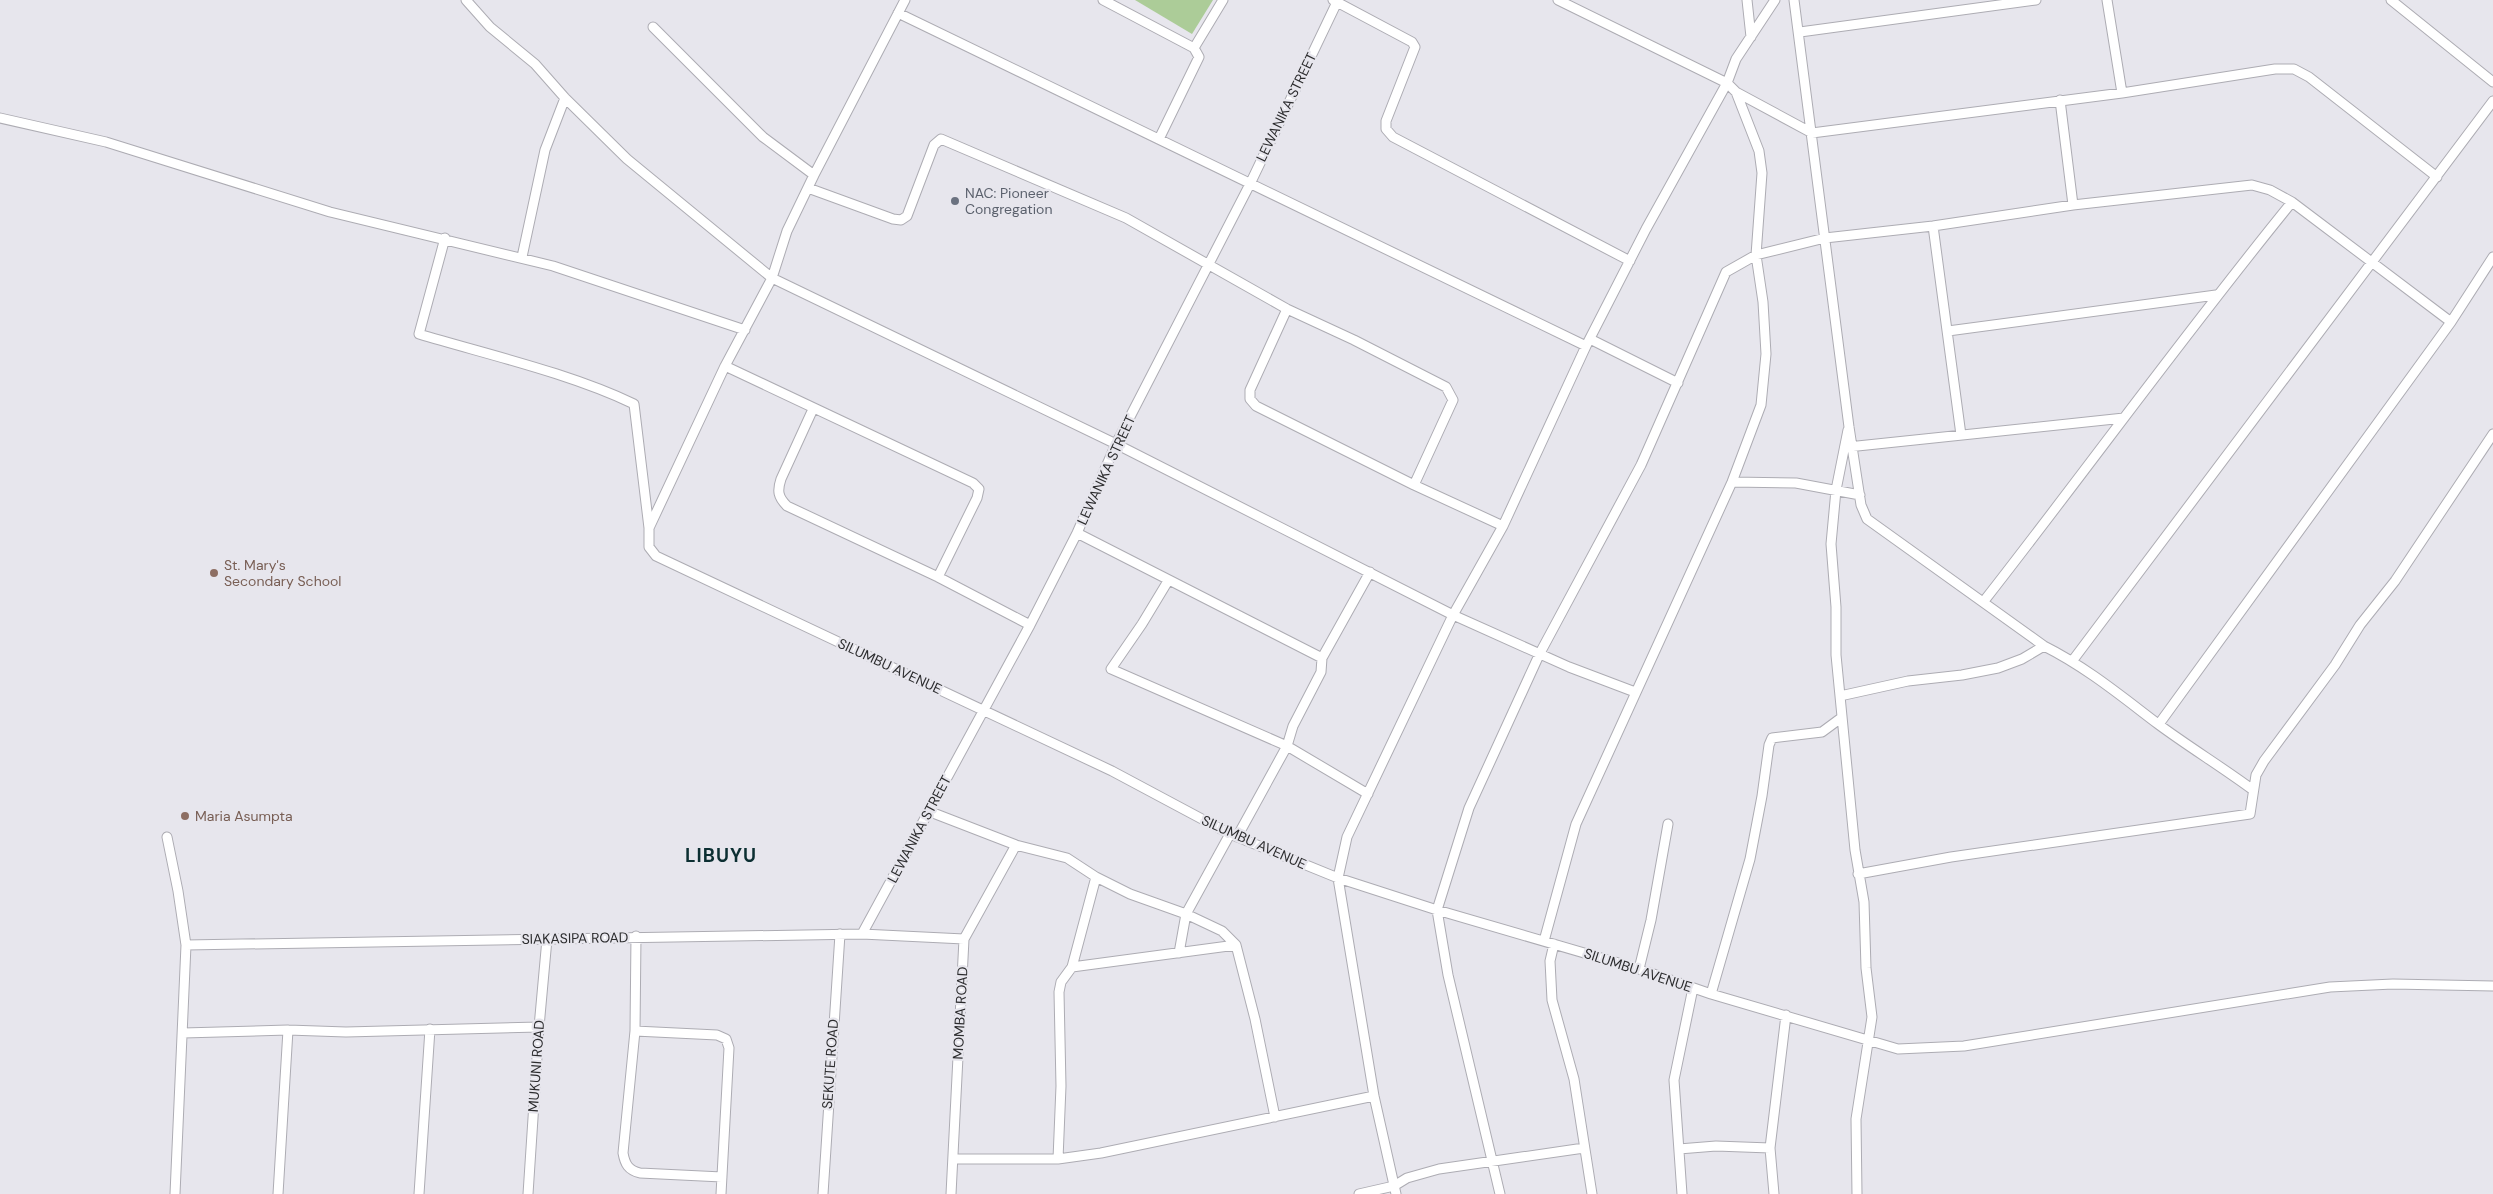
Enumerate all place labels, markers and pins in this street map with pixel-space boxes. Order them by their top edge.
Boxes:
place label: NAC: Pioneer Congregation [965,184,1052,218]
marker: NAC: Pioneer Congregation [949,195,961,207]
place label: St. Mary's Secondary School [224,556,341,590]
marker: St. Mary's Secondary School [208,567,220,579]
place label: Maria Asumpta [195,807,293,825]
marker: Maria Asumpta [179,810,191,822]

